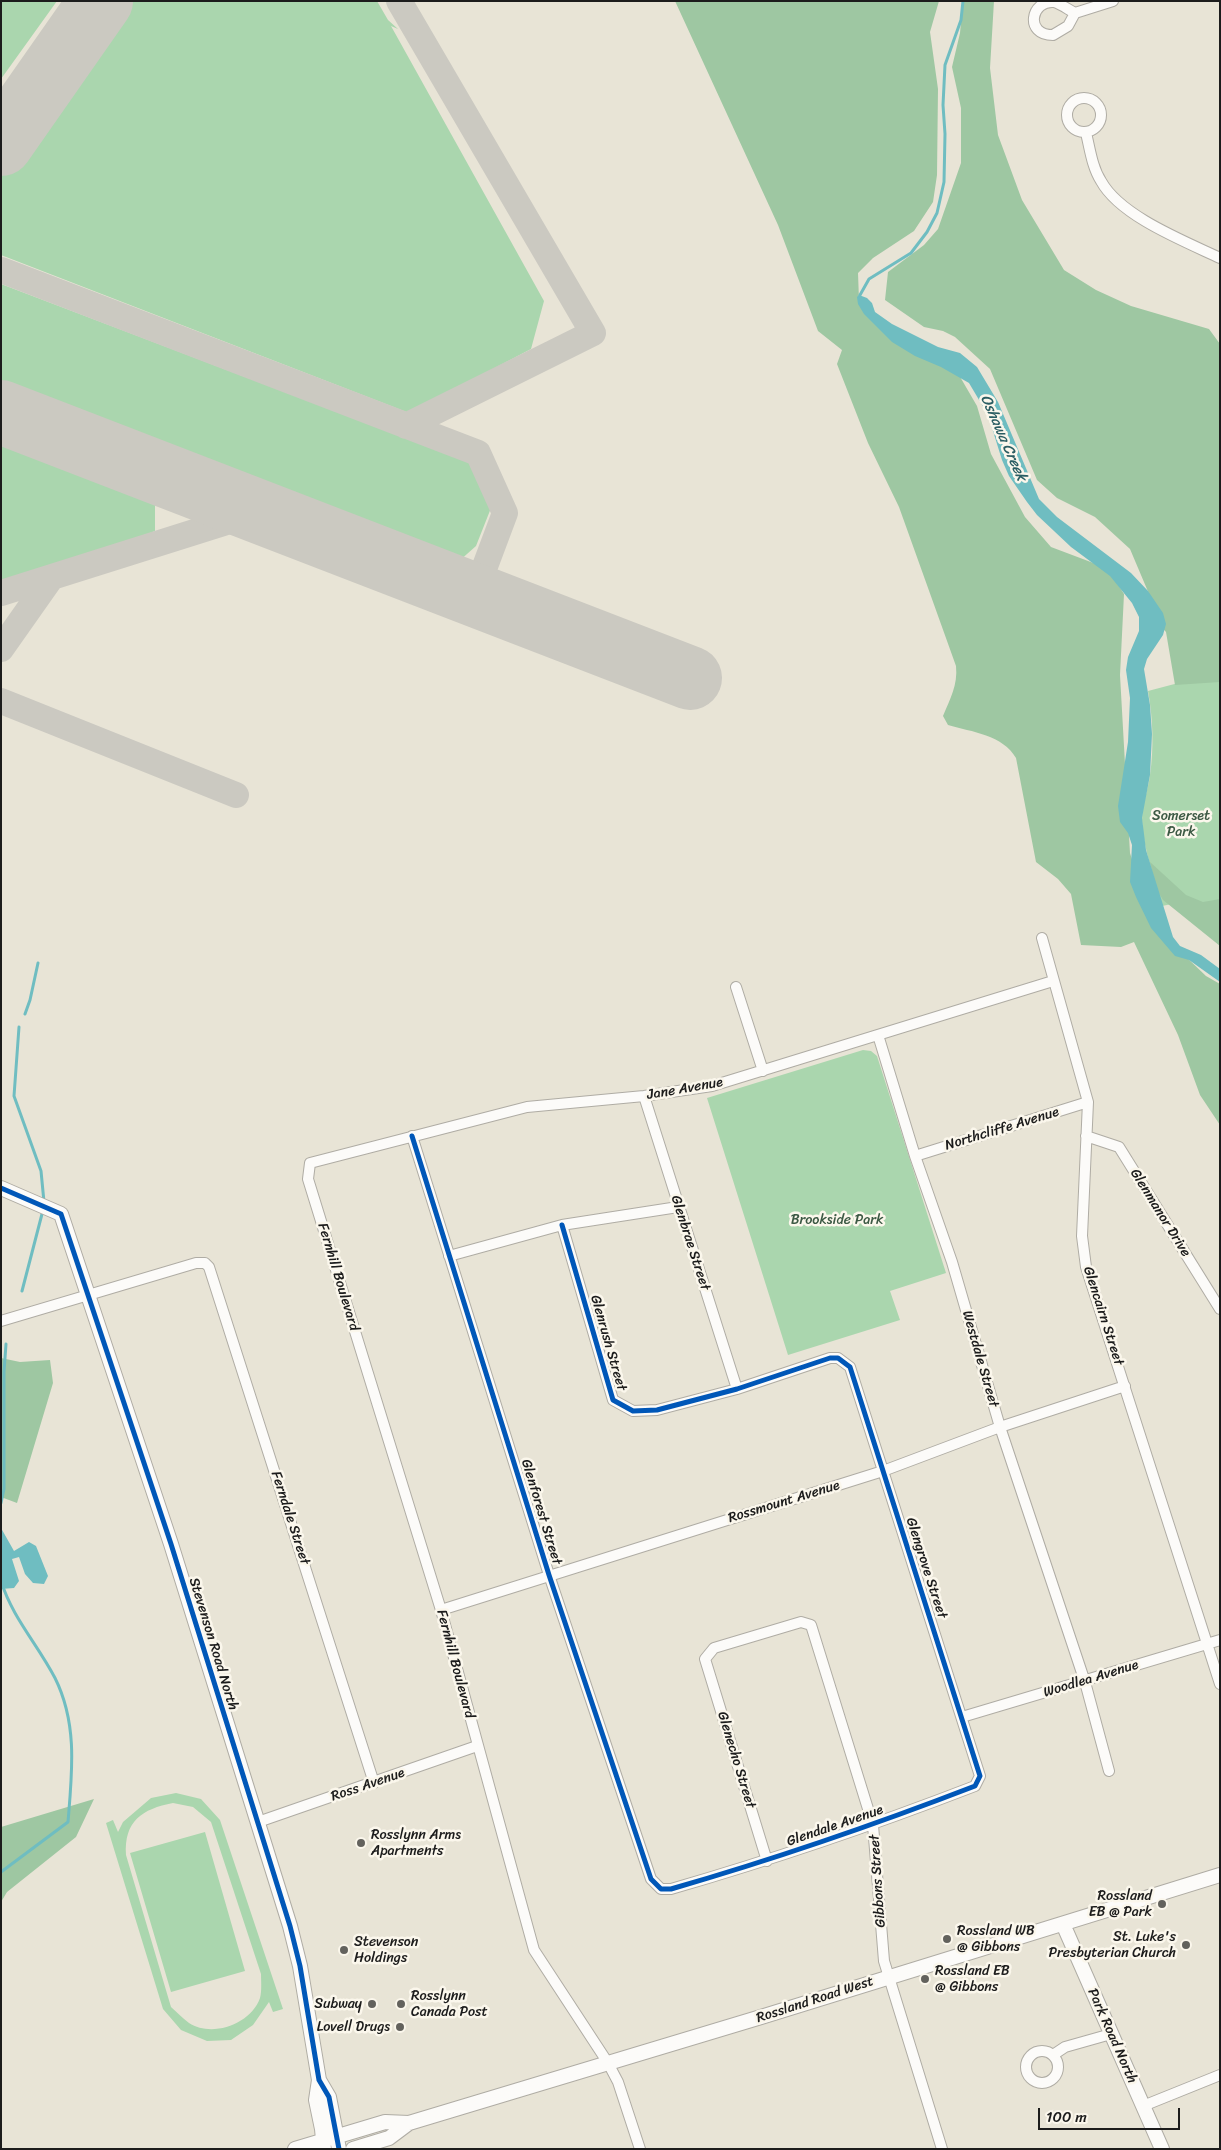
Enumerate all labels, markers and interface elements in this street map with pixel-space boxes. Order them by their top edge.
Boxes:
water label: Oshawa Creek [976,392,1030,484]
park label: Somerset Park [1152,808,1210,840]
street label: Jane Avenue [646,1074,724,1104]
street label: Northcliffe Avenue [943,1104,1061,1154]
street label: Glenmanor Drive [1126,1166,1194,1260]
street label: Glenbrae Street [667,1193,713,1293]
park label: Brookside Park [791,1212,883,1228]
street label: Fernhill Boulevard [314,1221,362,1333]
street label: Glencairn Street [1079,1264,1127,1368]
street label: Glenrush Street [586,1293,630,1393]
street label: Westdale Street [958,1309,1002,1409]
street label: Glenforest Street [517,1457,565,1567]
street label: Ferndale Street [267,1469,313,1567]
street label: Rossmount Avenue [726,1477,842,1527]
street label: Glengrove Street [902,1515,950,1621]
street label: Stevenson Road North [185,1576,241,1712]
street label: Fernhill Boulevard [432,1608,478,1720]
street label: Woodlea Avenue [1041,1657,1141,1701]
street label: Glenecho Street [713,1710,759,1810]
street label: Ross Avenue [329,1765,407,1805]
street label: Glendale Avenue [785,1802,885,1850]
place label: Rosslynn Arms Apartments [371,1827,461,1860]
street label: Gibbons Street [866,1834,890,1928]
marker: Rosslynn Arms Apartments [355,1837,367,1849]
place label: Rossland EB @ Park [1089,1888,1152,1920]
marker: Rossland EB @ Park [1156,1898,1168,1910]
place label: Rossland WB @ Gibbons [957,1923,1035,1955]
place label: St. Luke's Presbyterian Church [1049,1929,1176,1961]
marker: Rossland WB @ Gibbons [941,1933,953,1945]
place label: Stevenson Holdings [354,1934,418,1966]
marker: St. Luke's Presbyterian Church [1180,1939,1192,1951]
marker: Stevenson Holdings [338,1944,350,1956]
place label: Rossland EB @ Gibbons [935,1963,1010,1995]
street label: Rossland Road West [754,1973,876,2027]
marker: Rossland EB @ Gibbons [919,1973,931,1985]
street label: Park Road North [1084,1986,1140,2086]
place label: Rosslynn Canada Post [411,1988,488,2020]
place label: Subway [314,1996,362,2012]
marker: Subway [366,1998,378,2010]
marker: Rosslynn Canada Post [395,1998,407,2010]
place label: Lovell Drugs [317,2019,390,2035]
marker: Lovell Drugs [394,2021,406,2033]
scale bar [1041,2098,1184,2130]
text: 100 m [1046,2104,1087,2130]

